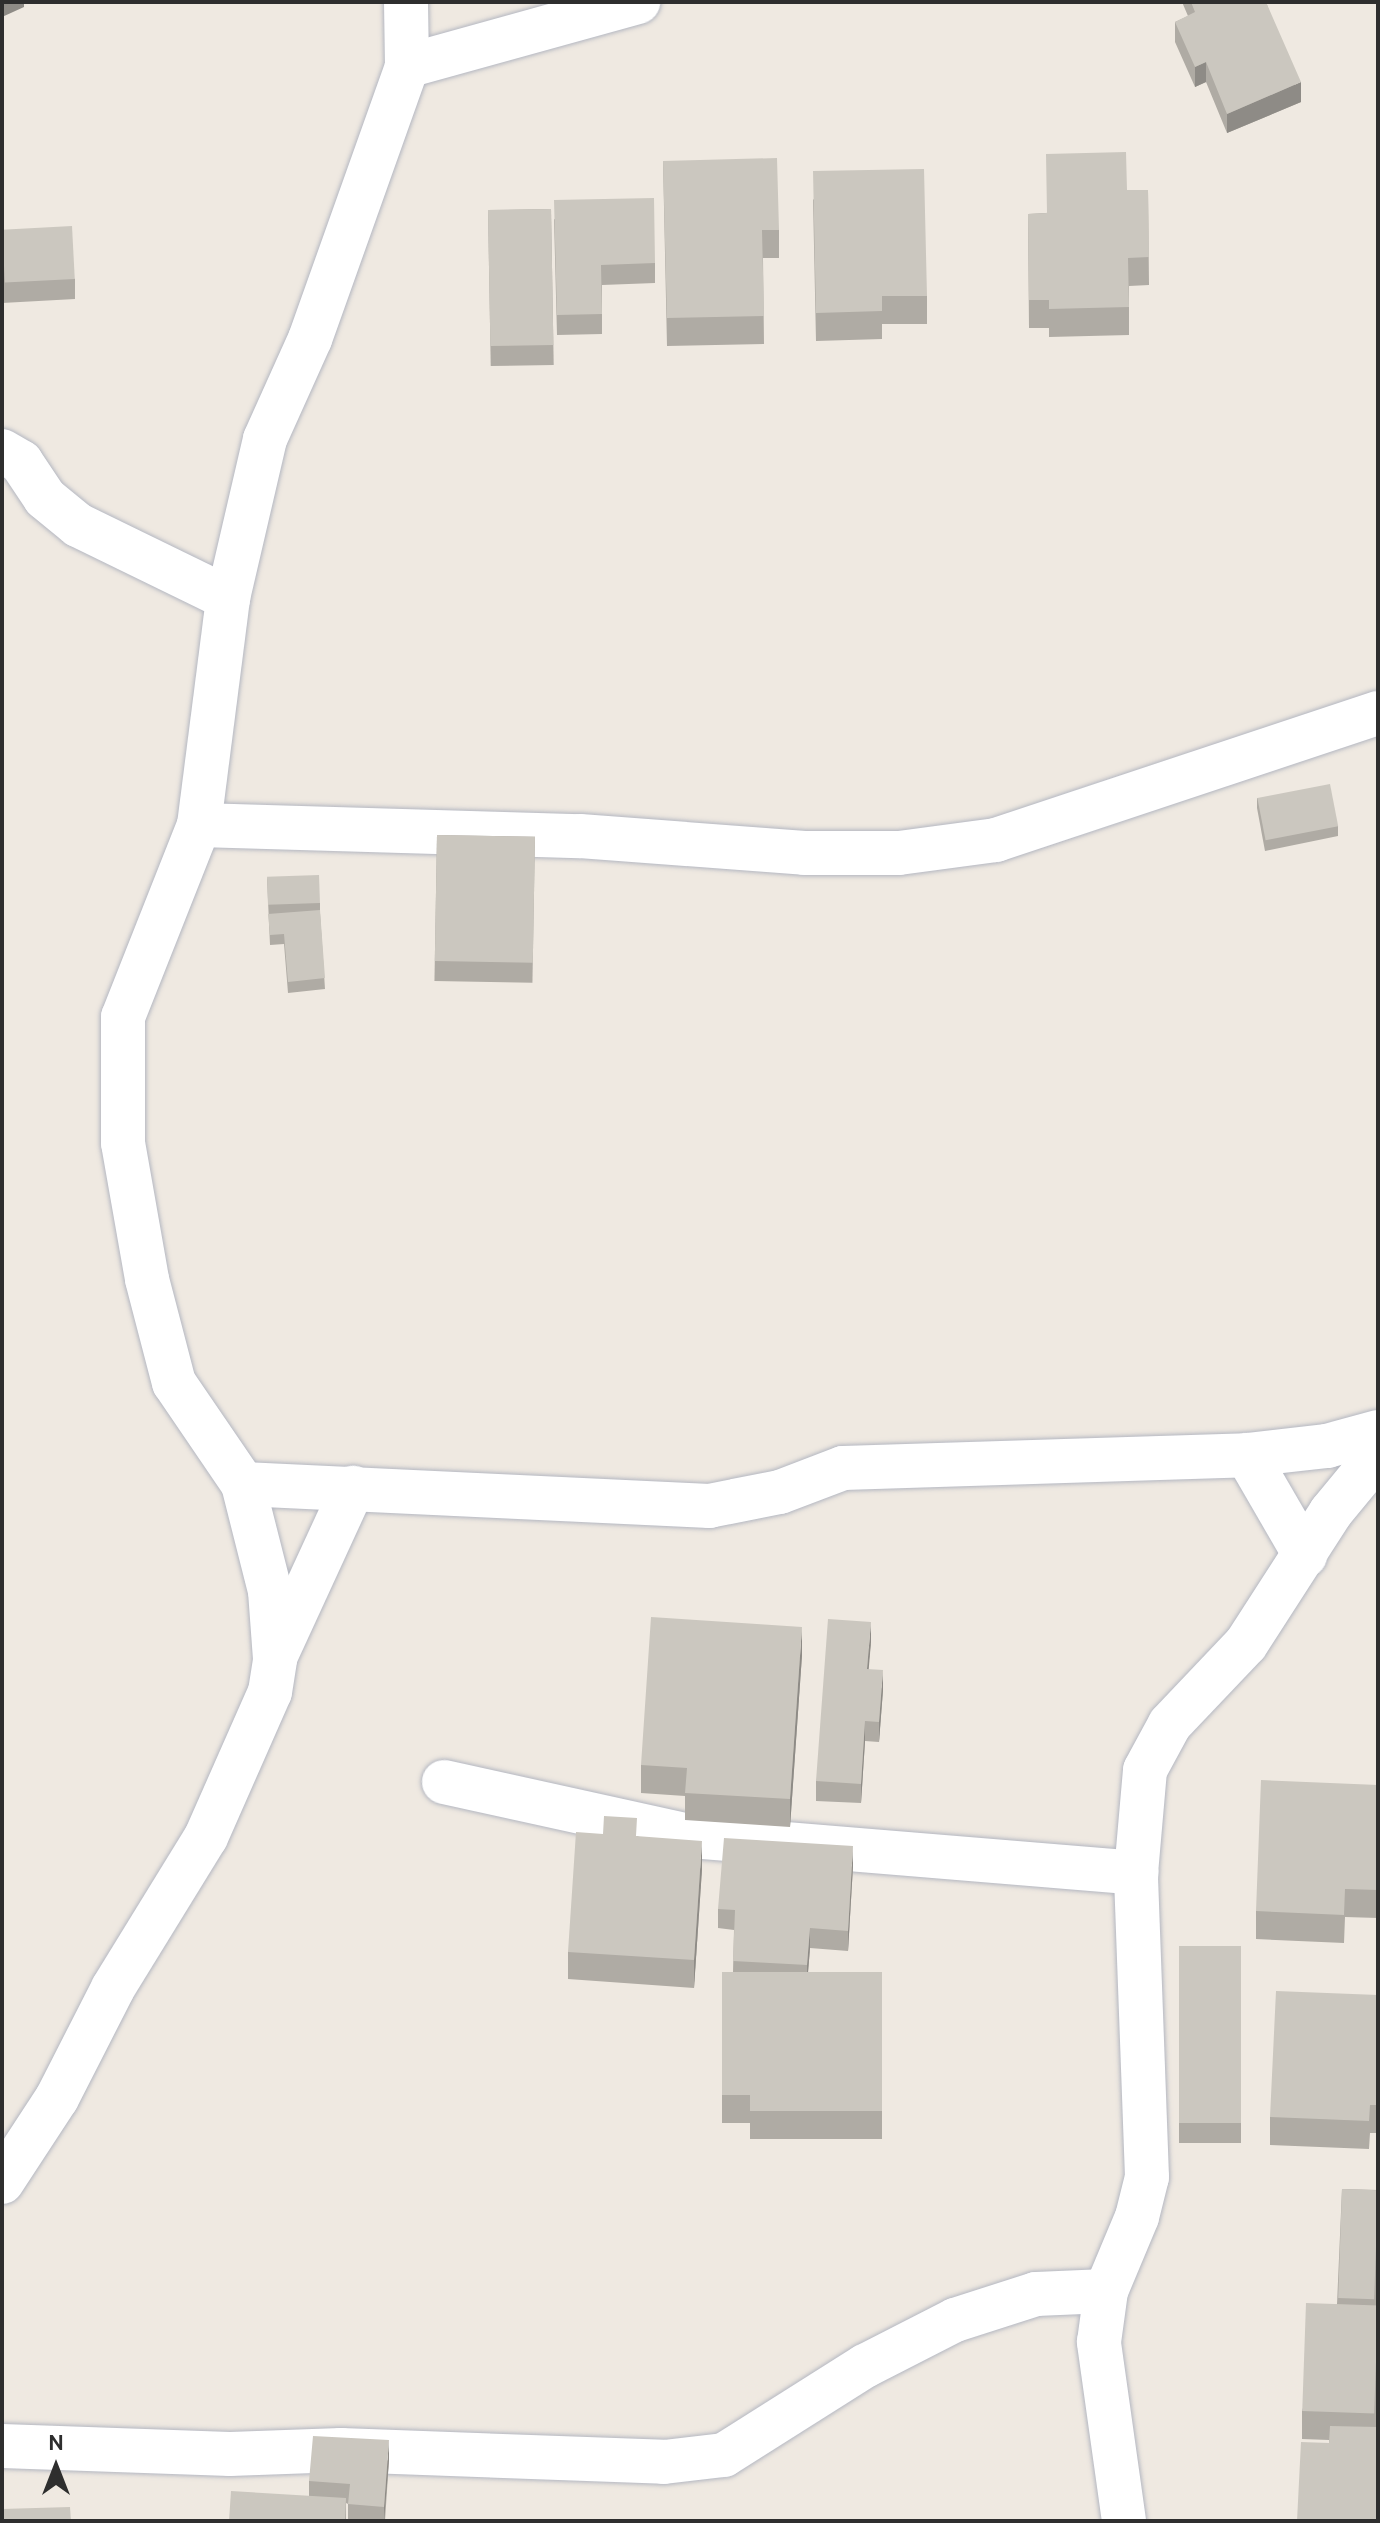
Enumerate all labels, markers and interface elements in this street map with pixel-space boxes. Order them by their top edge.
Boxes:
north arrow [16,2427,96,2507]
text: N [48,2429,64,2456]

